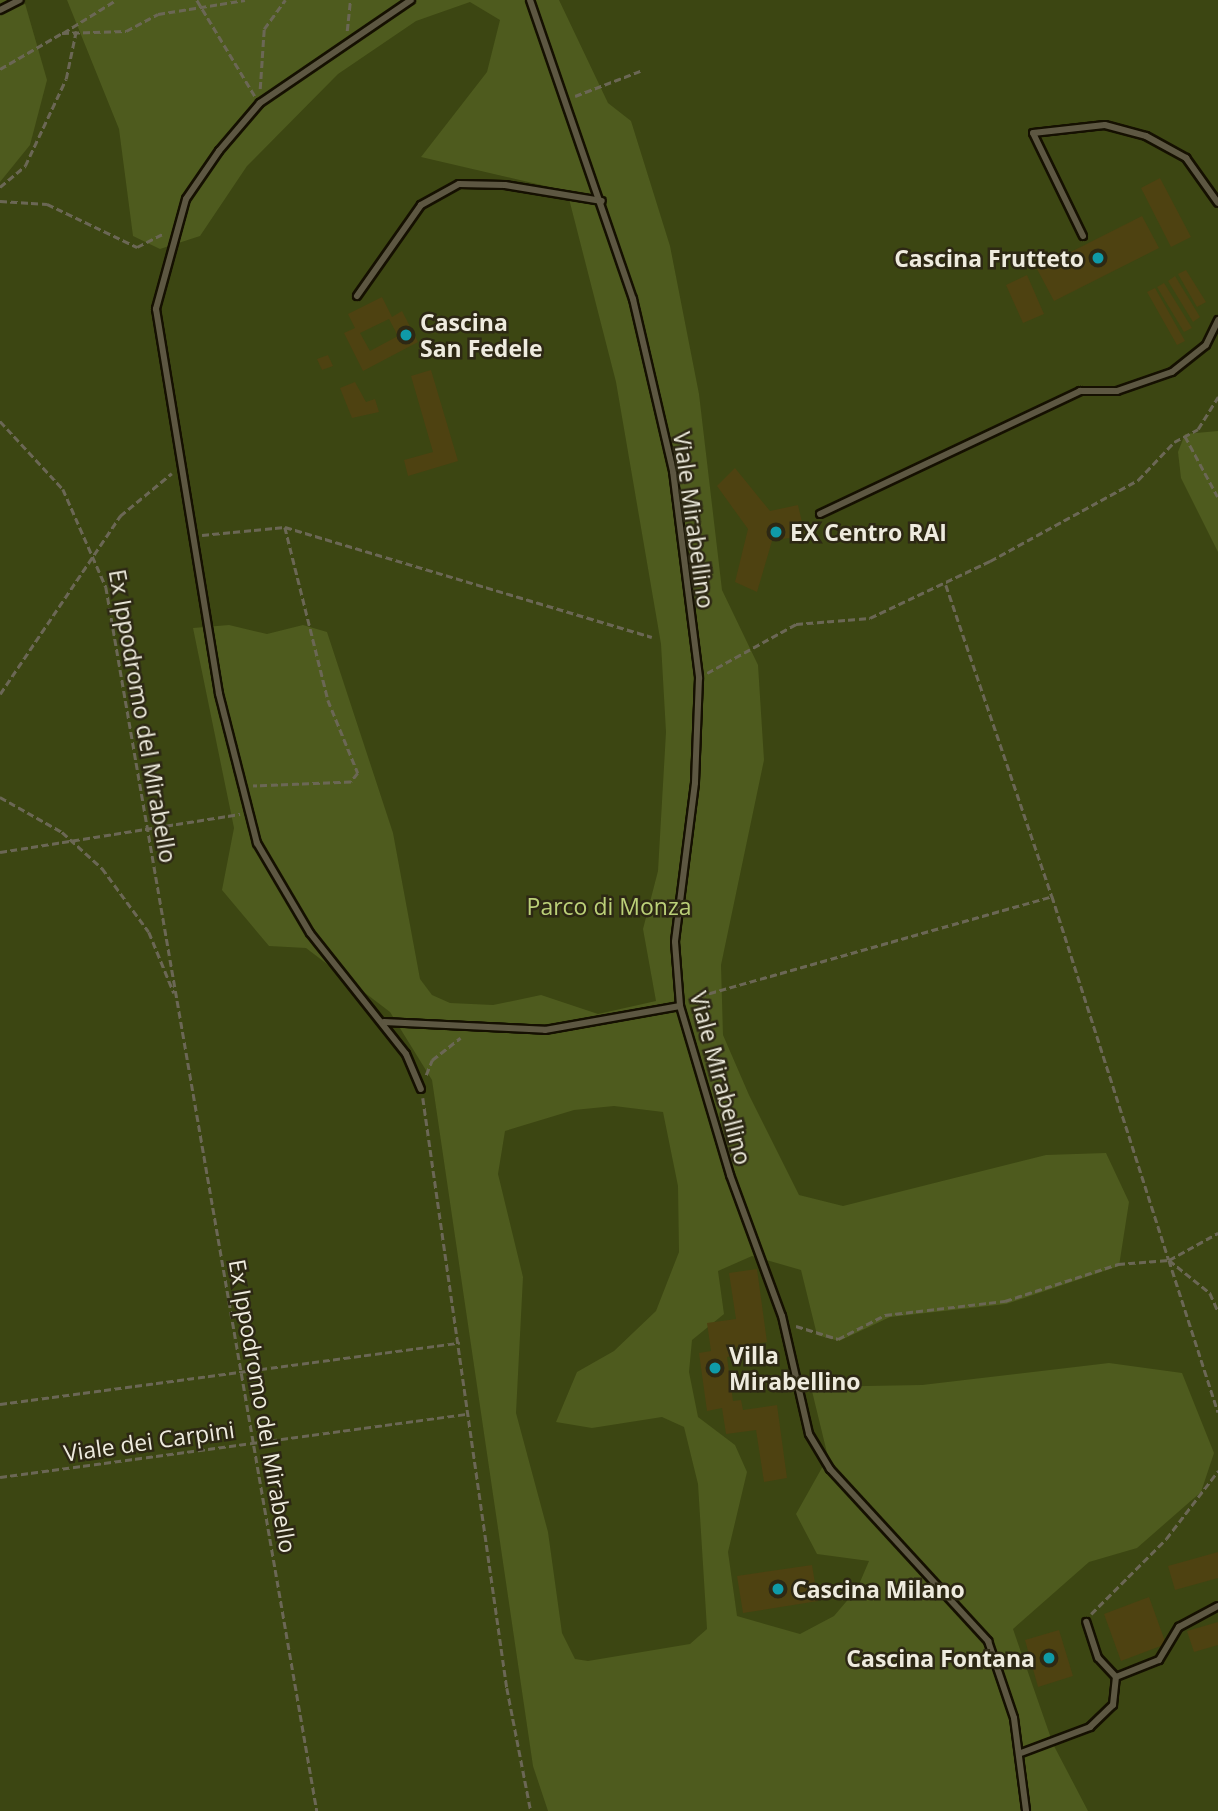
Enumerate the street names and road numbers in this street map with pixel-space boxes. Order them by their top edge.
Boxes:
street label: Viale Mirabellino [668,430,720,610]
street label: Ex Ippodromo del Mirabello [104,567,182,865]
street label: Viale Mirabellino [685,988,757,1168]
street label: Ex Ippodromo del Mirabello [224,1257,302,1555]
street label: Viale dei Carpini [62,1415,236,1467]

